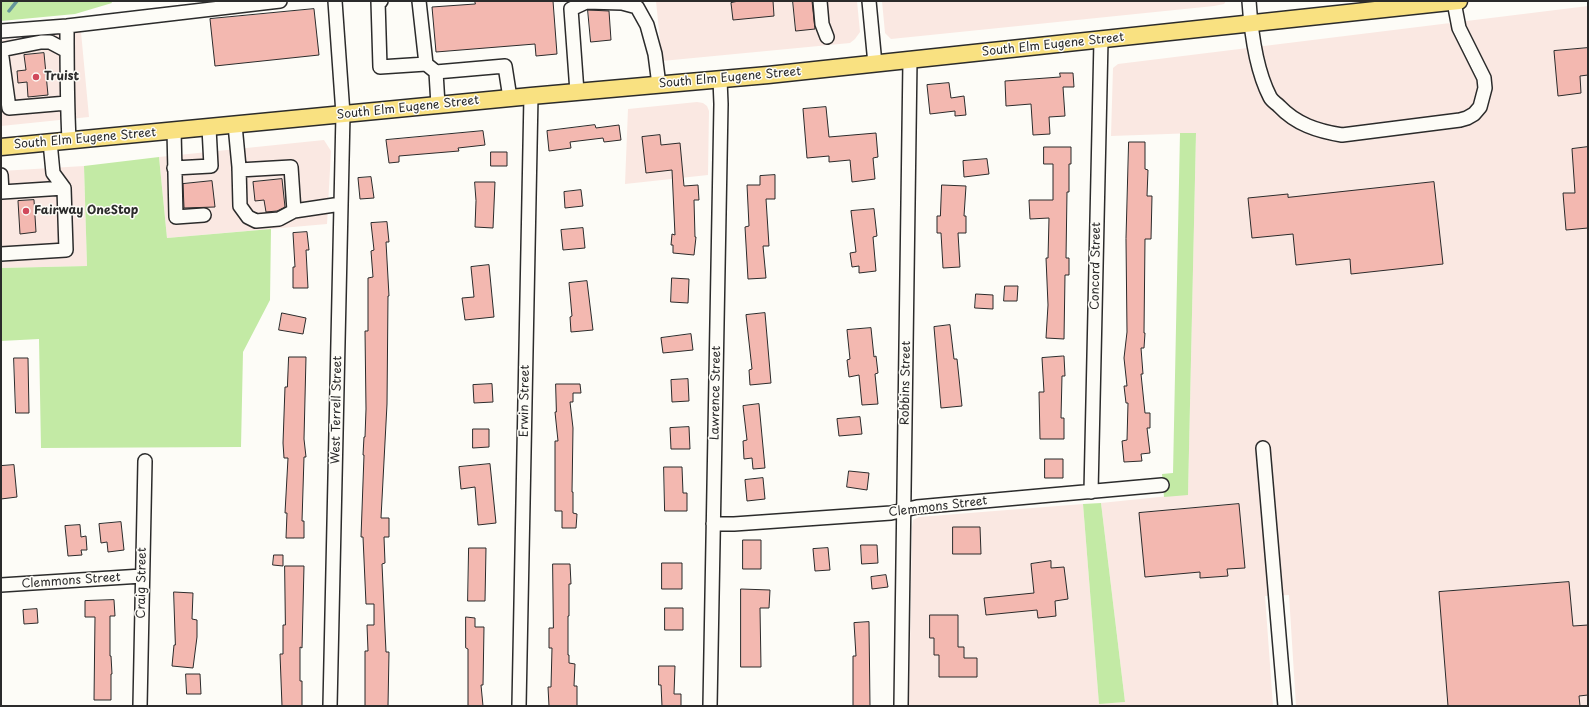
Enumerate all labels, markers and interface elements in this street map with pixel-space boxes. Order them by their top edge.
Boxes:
street label: South Elm Eugene Street [981,30,1125,60]
street label: South Elm Eugene Street [658,65,802,91]
place label: Truist [44,70,79,84]
marker: Truist [31,72,41,82]
street label: South Elm Eugene Street [336,93,480,123]
street label: South Elm Eugene Street [13,126,157,152]
place label: Fairway OneStop [34,204,138,218]
marker: Fairway OneStop [21,206,31,216]
street label: Concord Street [1088,222,1104,310]
street label: Robbins Street [898,341,914,425]
street label: Lawrence Street [708,346,724,440]
street label: West Terrell Street [329,356,345,464]
street label: Erwin Street [517,365,533,437]
street label: Clemmons Street [888,494,988,520]
street label: Craig Street [134,547,150,619]
street label: Clemmons Street [21,570,121,592]

